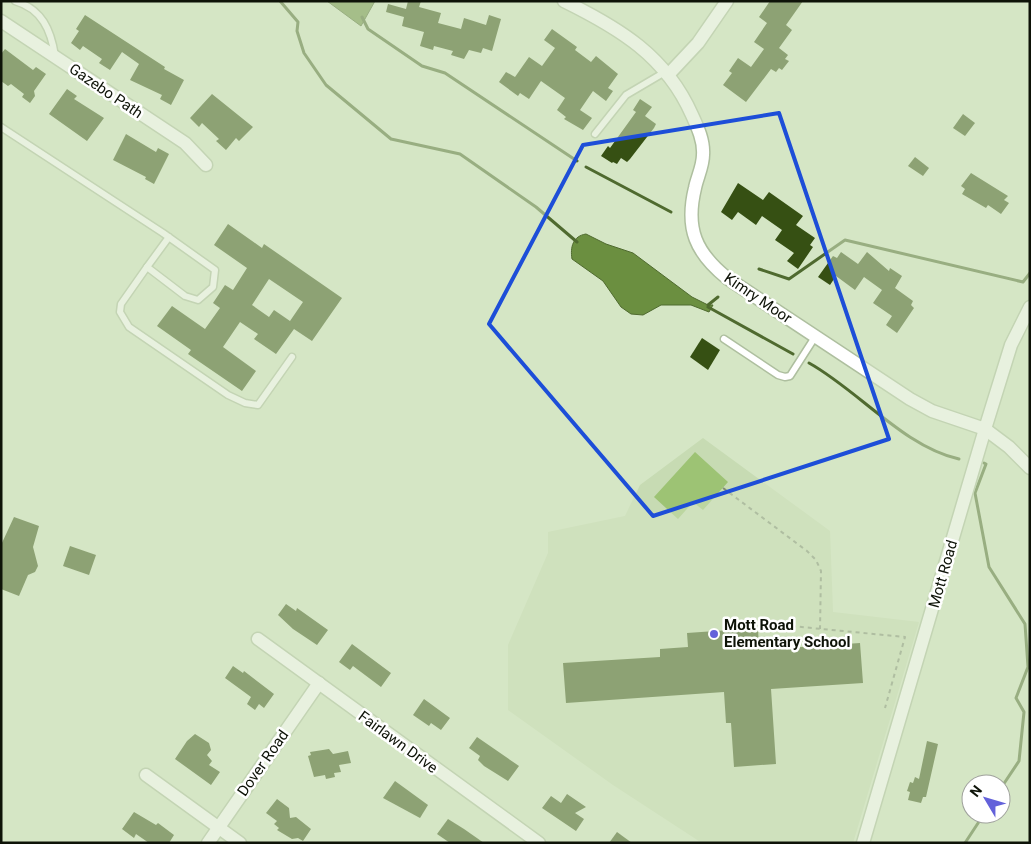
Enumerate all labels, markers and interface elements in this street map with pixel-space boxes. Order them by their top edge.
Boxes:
street label: Gazebo Path [66,60,146,122]
street label: Kimry Moor [721,269,795,327]
street label: Mott Road [925,538,961,610]
place label: Mott Road Elementary School [724,616,850,651]
marker: Mott Road Elementary School [708,628,720,640]
street label: Fairlawn Drive [355,707,441,777]
street label: Dover Road [234,726,292,800]
north arrow [961,774,1011,824]
text: N [966,782,985,800]

